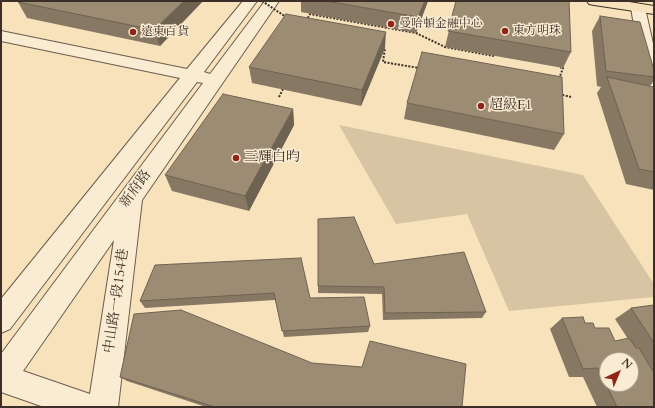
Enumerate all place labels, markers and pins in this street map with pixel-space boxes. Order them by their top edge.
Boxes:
place label: 曼哈頓金融中心 [399,17,483,31]
marker: 曼哈頓金融中心 [386,19,396,29]
place label: 東方明珠 [513,24,561,38]
place label: 遠東百貨 [141,25,189,39]
marker: 東方明珠 [500,26,510,36]
marker: 遠東百貨 [128,27,138,37]
place label: 超級F1 [489,98,532,114]
marker: 超級F1 [476,101,486,111]
place label: 三輝白昀 [244,150,300,166]
marker: 三輝白昀 [231,153,241,163]

